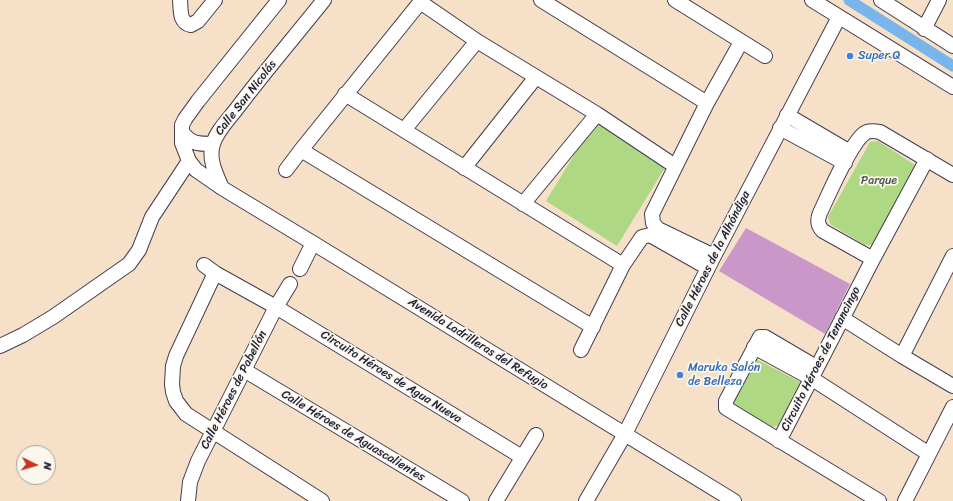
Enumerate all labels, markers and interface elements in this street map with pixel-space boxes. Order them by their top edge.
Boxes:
place label: Super Q [858,49,900,63]
marker: Super Q [845,51,855,61]
street label: Calle San Nicolás [212,58,280,138]
park label: Parque [861,174,897,188]
street label: Calle Héroes de la Alhóndiga [672,189,754,329]
street label: Circuito Héroes de Tenancingo [778,284,864,434]
street label: Avenida Ladrilleras del Refugio [405,295,551,393]
street label: Calle Héroes de Pabellón [198,328,270,452]
street label: Circuito Héroes de Agua Nueva [318,328,464,426]
place label: Maruka Salón de Belleza [688,361,760,389]
marker: Maruka Salón de Belleza [675,370,685,380]
street label: Calle Héroes de Aguascalientes [279,387,427,485]
north arrow [16,445,56,485]
text: N [38,461,57,471]

